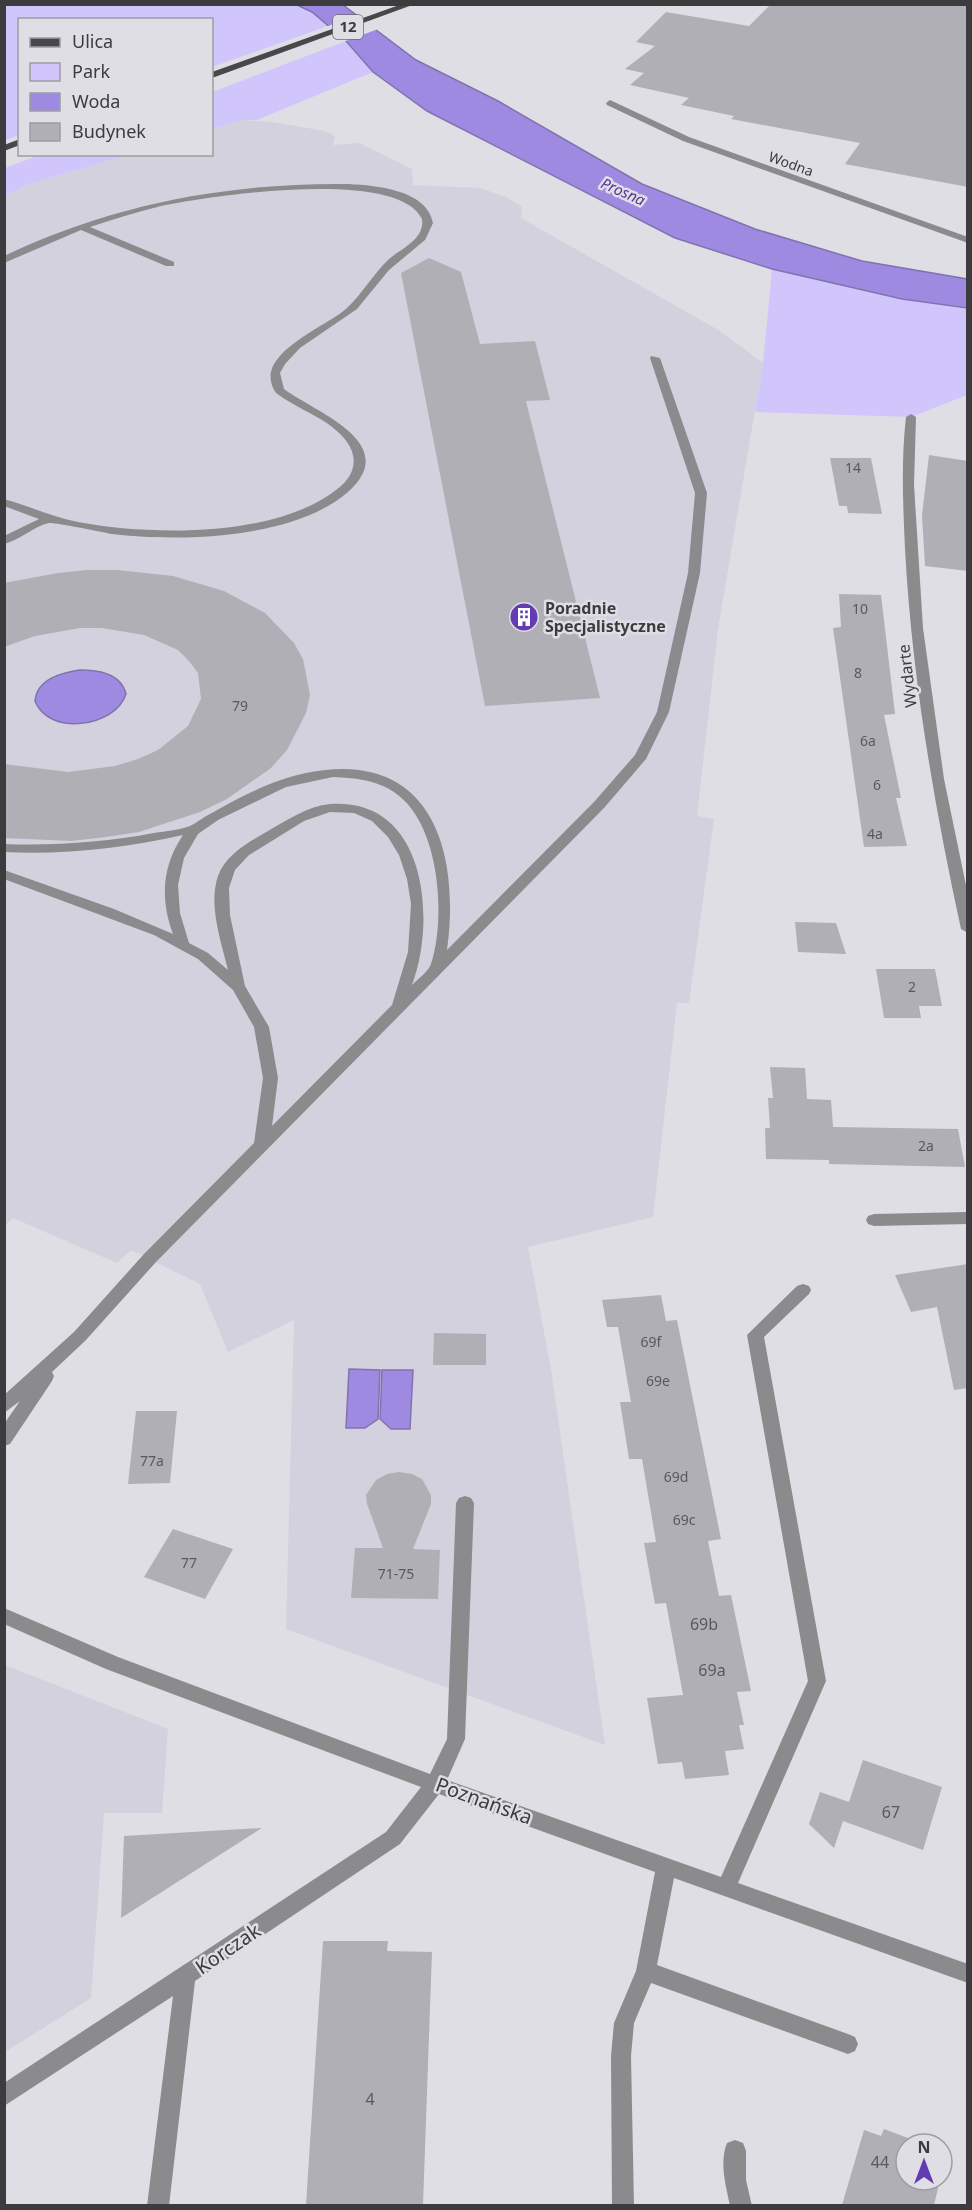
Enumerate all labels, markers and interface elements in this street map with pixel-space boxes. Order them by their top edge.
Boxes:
road number: 12 [333,15,363,39]
legend [18,18,213,156]
text: Ulica [72,29,113,53]
text: Park [72,59,110,83]
text: Woda [72,89,120,113]
text: Budynek [72,119,146,143]
street label: Wodna [766,147,816,180]
water label: Prosna [598,173,649,210]
house number: 14 [845,458,861,477]
place label: Poradnie Specjalistyczne [545,597,666,637]
house number: 10 [852,599,868,618]
building icon: Poradnie Specjalistyczne [508,601,540,633]
street label: Wydarte [892,643,922,709]
house number: 8 [854,663,862,682]
house number: 79 [232,696,248,715]
house number: 6a [860,731,876,750]
house number: 6 [873,775,881,794]
house number: 4a [867,824,883,843]
house number: 2 [908,977,916,996]
house number: 2a [918,1136,934,1155]
house number: 69f [641,1332,663,1351]
house number: 69e [646,1371,670,1390]
house number: 77a [140,1451,164,1470]
house number: 69d [664,1467,688,1486]
house number: 69c [673,1510,696,1529]
house number: 77 [181,1553,197,1572]
house number: 71-75 [378,1564,414,1583]
house number: 69b [690,1613,718,1635]
house number: 69a [698,1659,726,1681]
street label: Poznańska [432,1771,536,1830]
house number: 67 [882,1801,900,1823]
street label: Korczak [190,1917,266,1980]
house number: 4 [365,2088,375,2110]
north arrow [894,2132,954,2192]
text: N [917,2136,931,2158]
house number: 44 [871,2151,889,2173]

